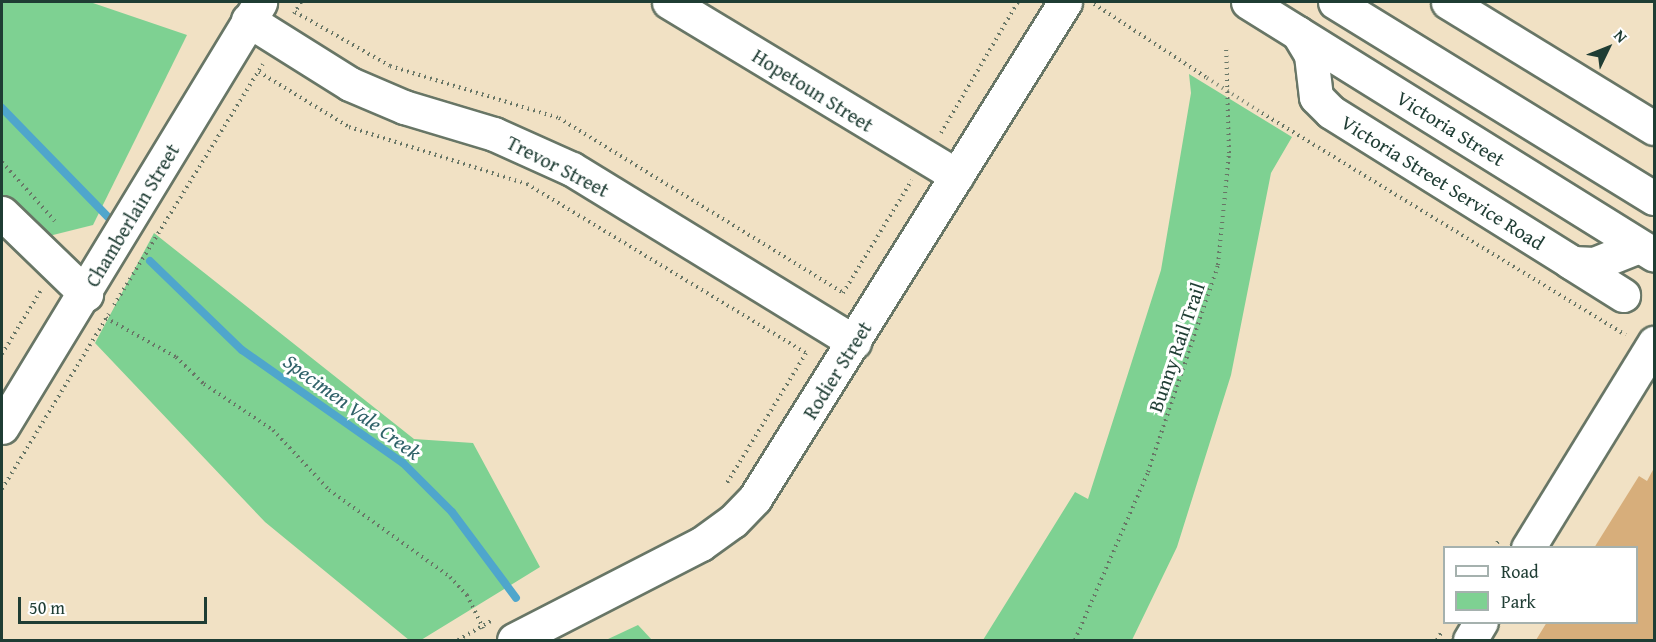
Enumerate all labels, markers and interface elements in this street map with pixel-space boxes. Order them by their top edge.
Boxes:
north arrow [1578,18,1638,78]
text: N [1609,24,1634,48]
street label: Hopetoun Street [748,43,878,137]
street label: Victoria Street [1392,85,1510,171]
street label: Victoria Street Service Road [1337,110,1549,254]
street label: Trevor Street [503,130,613,202]
street label: Chamberlain Street [80,139,184,291]
street label: Bunny Rail Trail [1143,279,1209,415]
street label: Rodier Street [798,317,876,423]
water label: Specimen Vale Creek [278,349,426,465]
legend [1443,546,1638,624]
text: Road [1501,558,1539,585]
scale bar [21,585,210,623]
text: Park [1501,588,1536,615]
text: 50 m [29,594,65,621]

